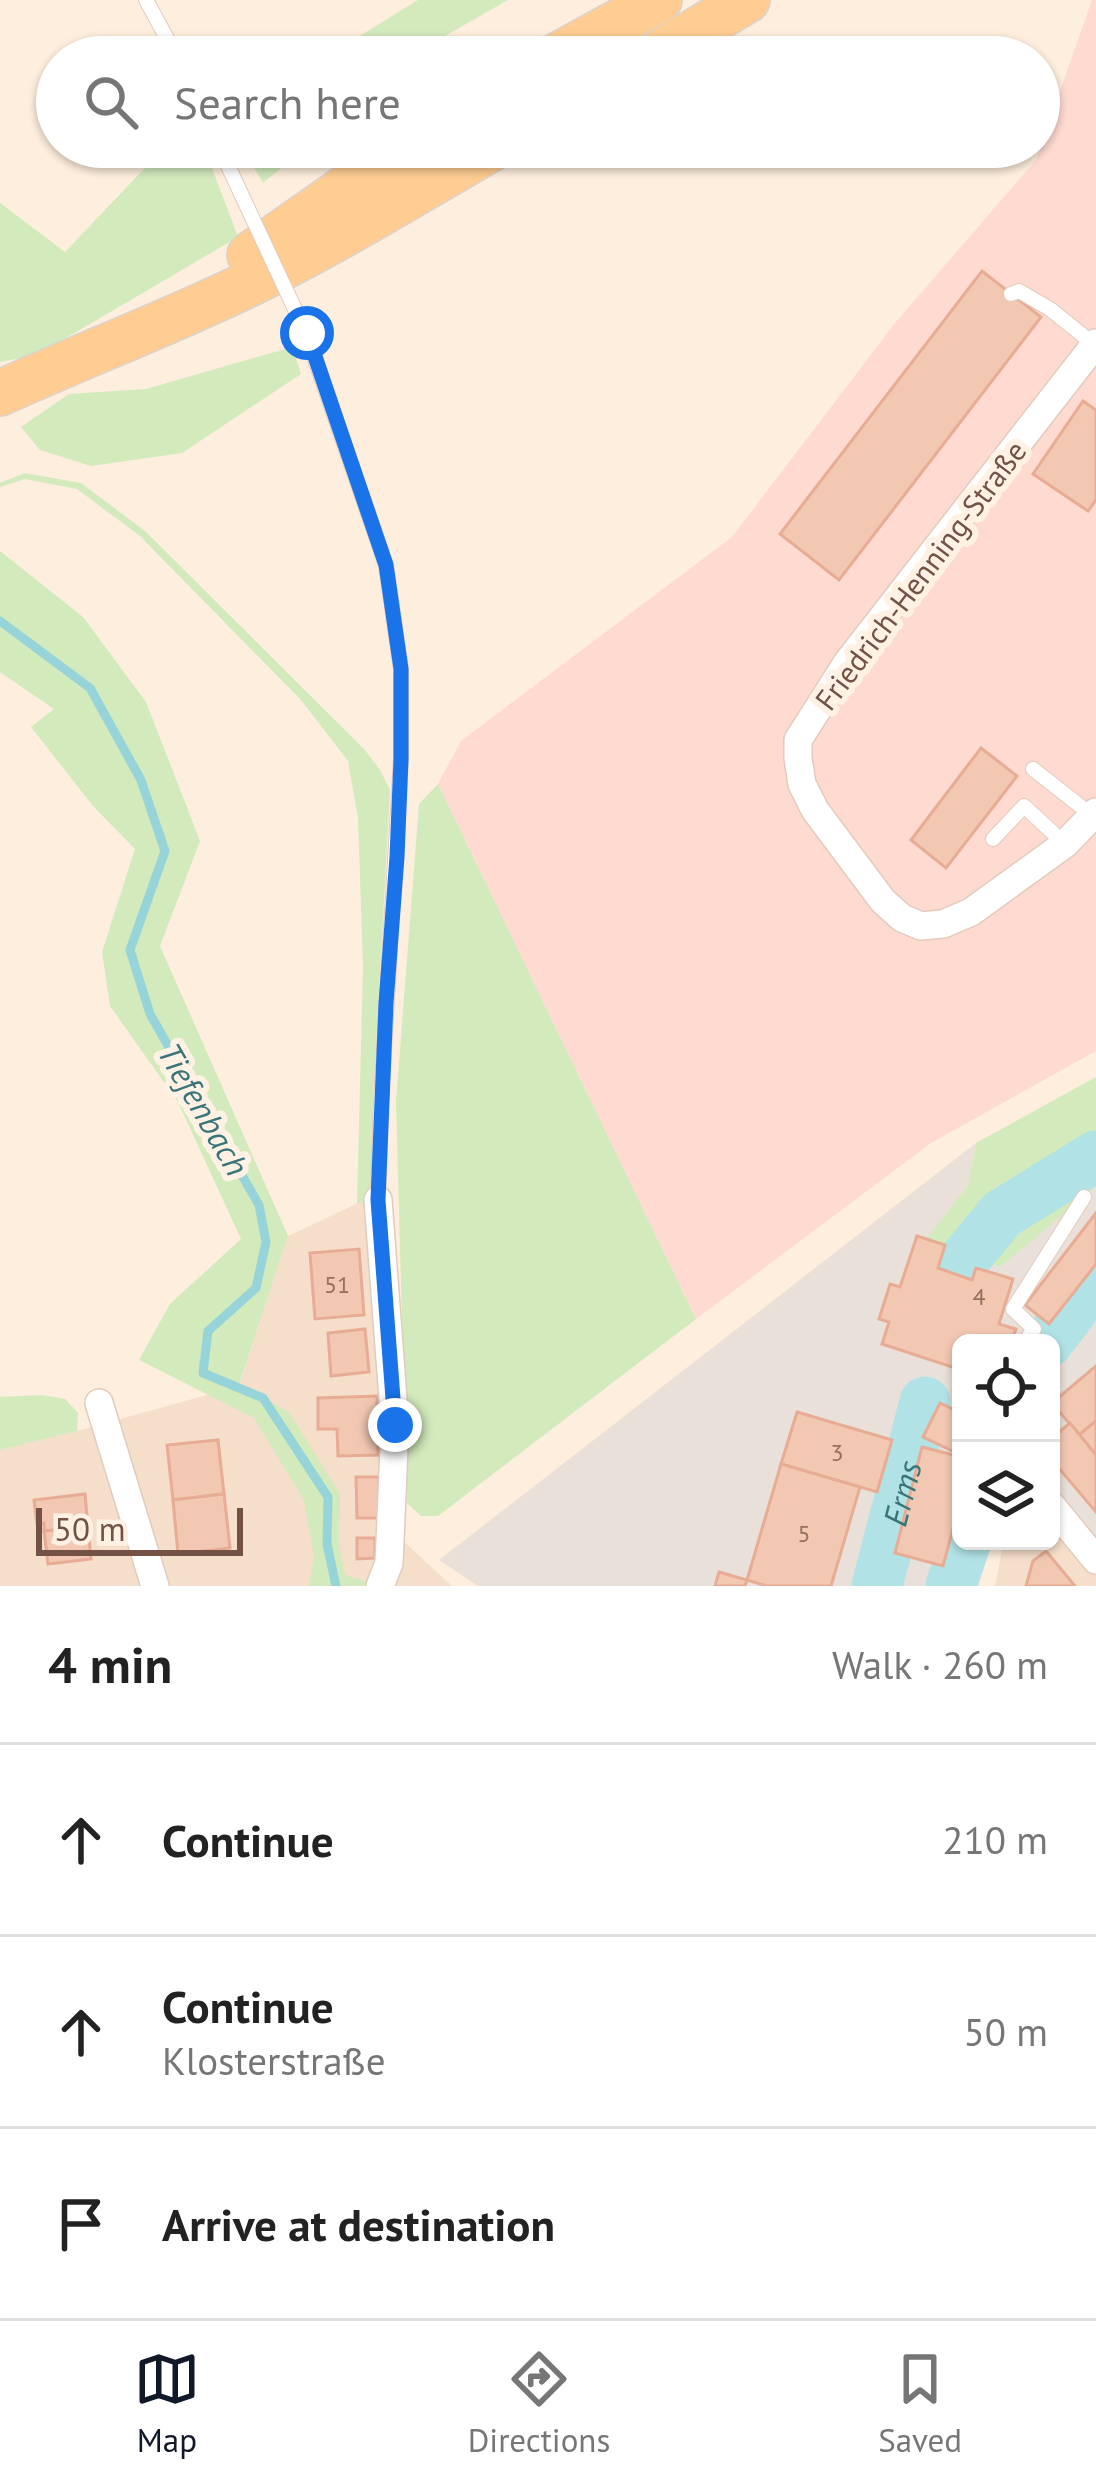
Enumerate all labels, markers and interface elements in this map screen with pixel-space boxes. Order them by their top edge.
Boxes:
search box [36,36,1060,168]
icon: search [78,69,144,135]
text: Search here [174,73,401,131]
route start [280,306,334,360]
street label: Friedrich-Henning-Straße [806,432,1034,718]
water label: Tiefenbach [149,1035,259,1183]
house number: 51 [324,1269,350,1300]
house number: 4 [972,1281,986,1312]
map controls [952,1334,1060,1550]
button: locate [952,1334,1060,1442]
route end [368,1398,422,1452]
house number: 3 [830,1437,844,1468]
button: layers [952,1442,1060,1550]
water label: Erms [872,1456,930,1530]
scale bar [36,1502,243,1555]
text: 50 m [54,1507,126,1550]
house number: 5 [797,1518,811,1549]
text: 4 min [48,1631,172,1697]
text: Walk · 260 m [832,1639,1048,1690]
icon: ahead [48,1807,114,1873]
text: Continue [162,1811,334,1869]
text: 210 m [942,1814,1048,1865]
text: Continue [162,1977,334,2035]
icon: ahead [48,1999,114,2065]
text: 50 m [963,2006,1048,2057]
text: Klosterstraße [162,2035,386,2086]
icon: arrive [48,2191,114,2257]
text: Arrive at destination [162,2195,555,2253]
tab: Map [134,2346,200,2461]
tab: Directions [468,2346,610,2461]
tab: Saved [878,2346,962,2461]

